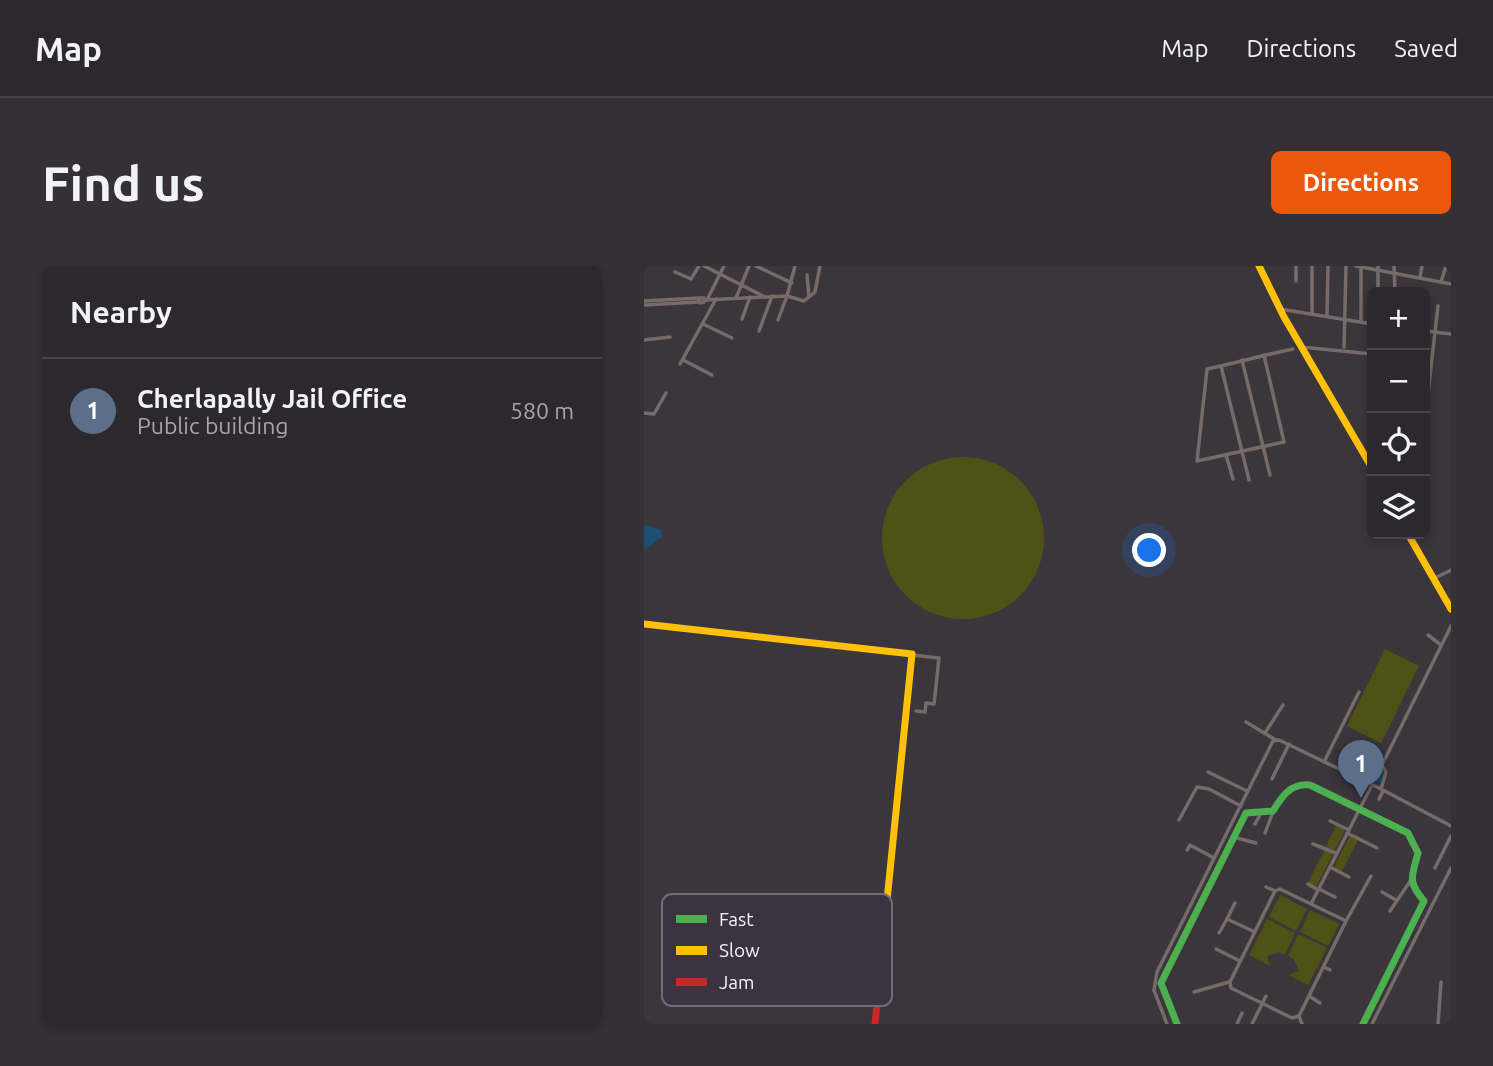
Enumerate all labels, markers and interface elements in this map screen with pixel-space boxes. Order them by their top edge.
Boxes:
text: Map [35,30,102,67]
text: Map [1161,35,1208,62]
text: Directions [1246,35,1356,62]
text: Saved [1394,35,1458,62]
button: Directions [1271,151,1451,214]
text: Find us [42,155,205,210]
map controls [1367,287,1430,539]
button: + [1367,287,1430,350]
text: Nearby [70,295,172,329]
button: − [1367,350,1430,413]
text: Cherlapally Jail Office [137,384,407,413]
text: 1 [87,398,99,423]
text: 580 m [510,398,574,423]
text: Public building [137,413,289,438]
button: locate [1367,413,1430,476]
button: layers [1367,476,1430,539]
your location [1132,533,1166,567]
pin: 1 [1338,740,1384,798]
legend [662,894,892,1006]
text: Fast [719,908,754,930]
text: Slow [719,939,760,961]
text: Jam [719,971,755,993]

